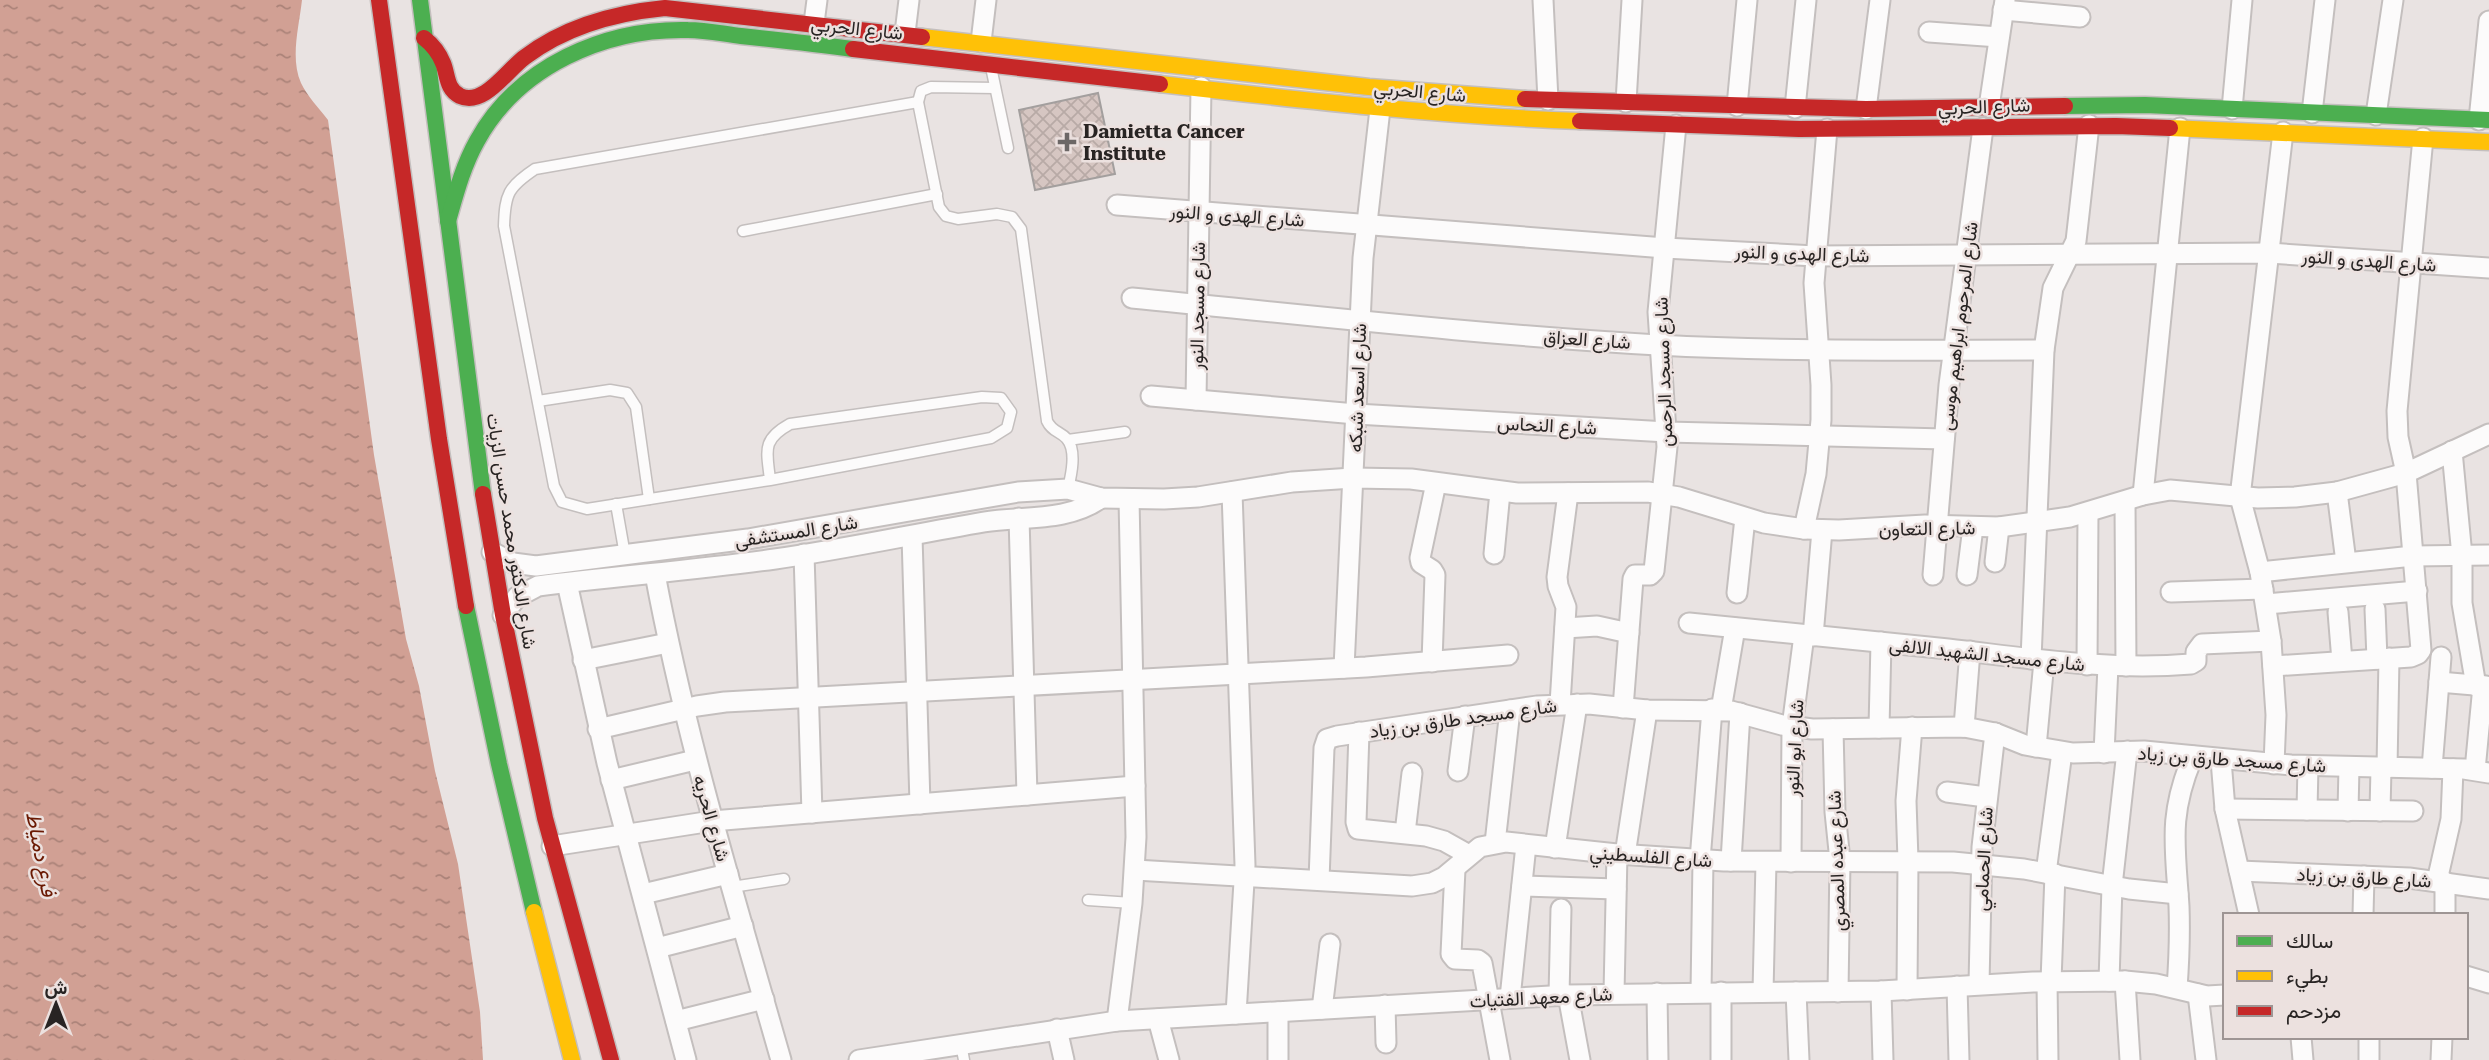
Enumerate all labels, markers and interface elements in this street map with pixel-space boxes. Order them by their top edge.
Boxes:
street label: شارع الحربي [809,12,904,49]
street label: شارع الحربي [1373,76,1467,111]
street label: شارع الحربي [1937,93,2031,124]
place label: Damietta Cancer Institute [1083,120,1245,165]
marker: Damietta Cancer Institute [1057,132,1077,152]
street label: شارع الهدى و النور [1168,199,1305,233]
street label: شارع المرحوم ابراهيم موسى [1934,220,1984,432]
street label: شارع الهدى و النور [1733,240,1870,268]
street label: شارع مسجد النور [1185,242,1211,371]
street label: شارع الهدى و النور [2300,244,2437,278]
street label: شارع مسجد الرحمن [1649,297,1679,447]
street label: شارع اسعد شبكه [1344,323,1372,453]
street label: شارع العزاق [1543,325,1631,355]
street label: شارع الدكتور محمد حسن الزيات [480,411,542,651]
street label: شارع النحاس [1497,411,1597,441]
street label: شارع المستشفى [733,510,860,554]
street label: شارع التعاون [1878,516,1976,542]
street label: شارع مسجد الشهيد الالفى [1888,633,2086,677]
street label: شارع مسجد طارق بن زياد [1368,694,1558,744]
street label: شارع ابو النور [1780,699,1810,798]
street label: شارع مسجد طارق بن زياد [2137,741,2327,779]
street label: شارع الحريه [687,772,735,864]
street label: شارع عبده المصري [1823,790,1854,932]
street label: شارع الحمامي [1969,806,2002,912]
water label: فرع دمياط [18,810,61,900]
street label: شارع الفلسطيني [1589,841,1713,876]
street label: شارع طارق بن زياد [2296,862,2432,894]
legend [2223,913,2468,1039]
text: سالك [2286,929,2333,953]
text: بطيء [2286,964,2329,993]
north arrow [21,969,91,1039]
text: ش [45,976,68,999]
street label: شارع معهد الفتيات [1469,982,1613,1014]
text: مزدحم [2286,999,2341,1025]

